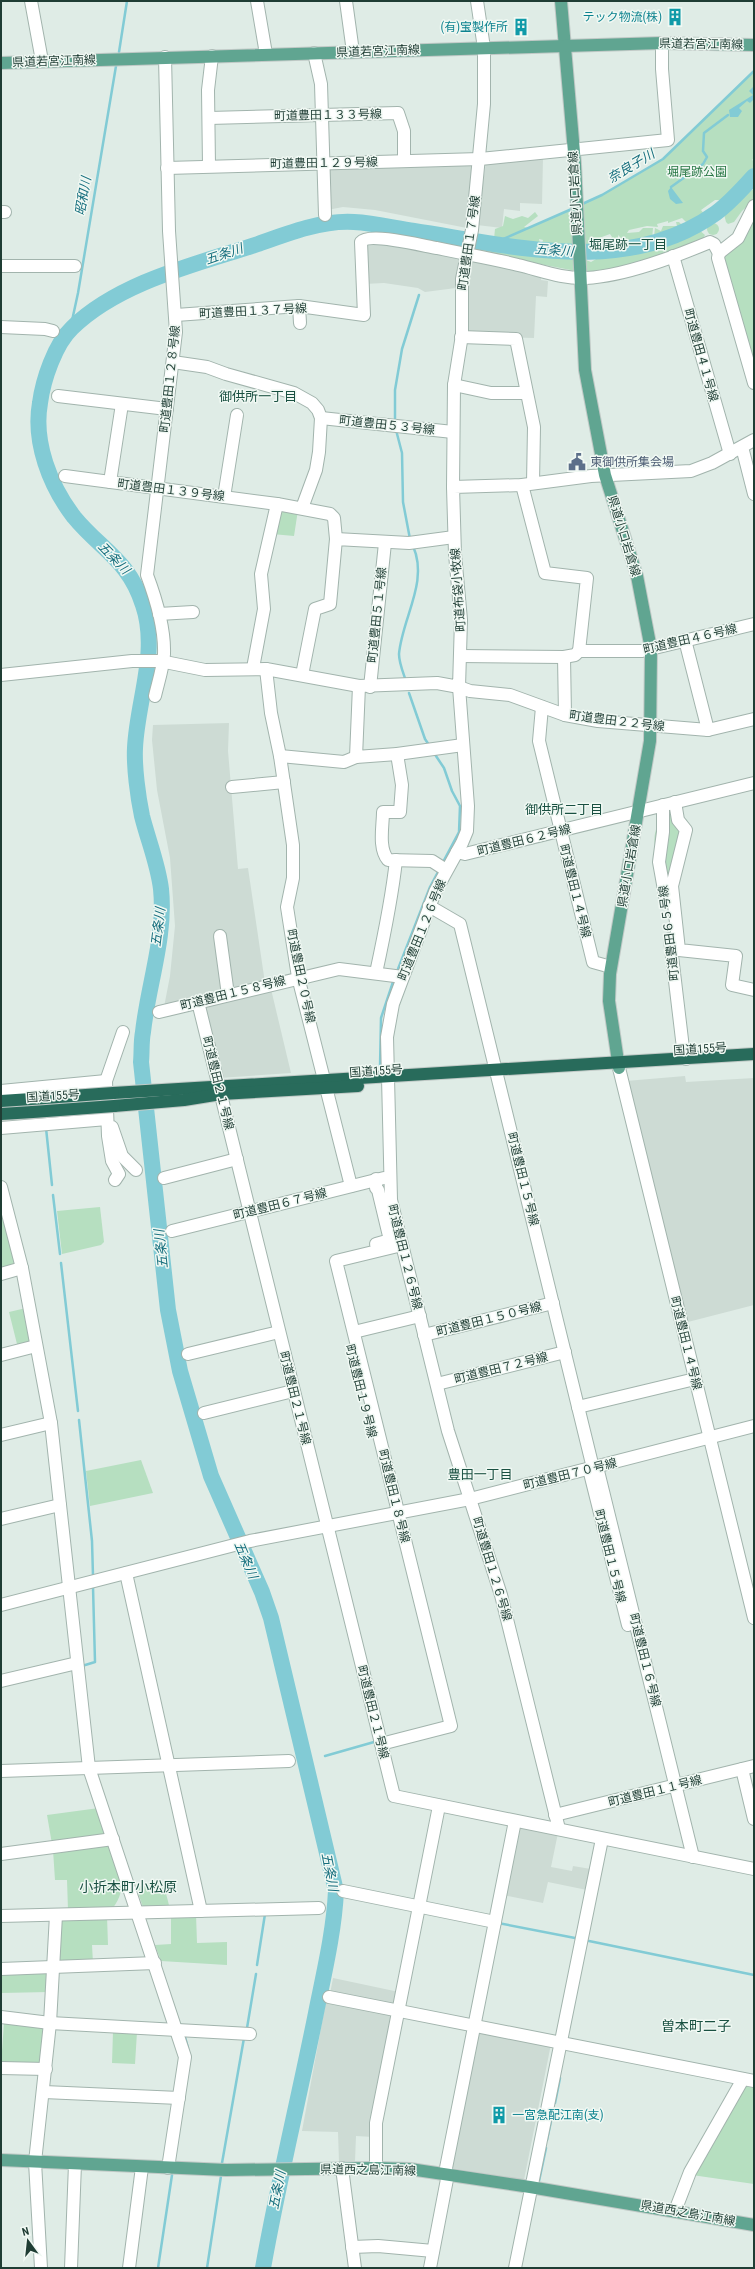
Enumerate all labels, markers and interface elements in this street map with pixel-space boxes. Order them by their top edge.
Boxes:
building icon: テック物流(株) [665,7,685,27]
place label: テック物流(株) [582,10,662,24]
building icon: (有)宝製作所 [511,17,531,37]
place label: (有)宝製作所 [440,20,508,34]
street label: 県道若宮江南線 [659,36,743,52]
street label: 県道若宮江南線 [336,43,420,59]
street label: 県道若宮江南線 [12,53,96,69]
street label: 町道豊田１３３号線 [274,107,382,123]
water label: 奈良子川 [605,145,659,186]
street label: 県道小口岩倉線 [566,151,584,235]
street label: 町道豊田１２９号線 [270,155,378,171]
park label: 堀尾跡公園 [667,165,727,179]
water label: 昭和川 [72,174,94,217]
street label: 町道豊田１７号線 [455,194,483,292]
district label: 堀尾跡一丁目 [589,237,667,252]
water label: 五条川 [203,240,247,267]
water label: 五条川 [534,241,576,259]
street label: 町道豊田１３７号線 [199,301,307,321]
street label: 町道豊田４１号線 [681,307,721,403]
street label: 町道豊田１２８号線 [157,325,183,433]
district label: 御供所一丁目 [219,389,297,404]
street label: 町道豊田５３号線 [339,413,435,437]
public building icon: 東御供所集会場 [567,452,587,472]
place label: 東御供所集会場 [590,455,674,469]
street label: 町道豊田１３９号線 [117,476,225,504]
street label: 県道小口岩倉線 [605,494,643,578]
water label: 五条川 [95,539,134,579]
street label: 町道布袋小牧線 [448,548,468,632]
street label: 町道豊田５１号線 [365,567,389,663]
street label: 町道豊田４６号線 [642,621,738,657]
street label: 町道豊田２２号線 [568,708,666,734]
district label: 御供所二丁目 [525,802,603,817]
street label: 町道豊田６２号線 [476,822,572,858]
street label: 県道小口岩倉線 [615,823,643,909]
street label: 町道豊田１４号線 [557,843,593,939]
street label: 町道豊田１２６号線 [395,877,449,983]
street label: 町道豊田６５号線 [656,884,682,982]
water label: 五条川 [148,905,168,947]
street label: 町道豊田２０号線 [284,928,318,1024]
street label: 町道豊田１５８号線 [179,973,287,1013]
street label: 町道豊田２１号線 [200,1035,236,1131]
street label: 国道155号 [673,1040,727,1058]
street label: 国道155号 [349,1062,403,1080]
street label: 国道155号 [26,1087,80,1105]
street label: 町道豊田１５号線 [505,1131,541,1227]
street label: 町道豊田６７号線 [232,1186,328,1222]
street label: 町道豊田１２６号線 [385,1203,425,1311]
water label: 五条川 [151,1227,170,1269]
street label: 町道豊田１４号線 [668,1295,704,1391]
street label: 町道豊田１５０号線 [435,1299,543,1339]
street label: 町道豊田１９号線 [343,1343,379,1439]
street label: 町道豊田２１号線 [277,1350,313,1446]
street label: 町道豊田７２号線 [453,1350,549,1386]
street label: 町道豊田１８号線 [376,1448,412,1544]
street label: 町道豊田７０号線 [522,1456,618,1492]
district label: 豊田一丁目 [447,1467,513,1482]
street label: 町道豊田１５号線 [592,1508,628,1604]
street label: 町道豊田１２６号線 [470,1515,514,1623]
water label: 五条川 [231,1539,261,1583]
street label: 町道豊田１６号線 [627,1612,663,1708]
street label: 町道豊田２１号線 [355,1664,391,1760]
street label: 町道豊田１１号線 [607,1773,703,1809]
water label: 五条川 [319,1851,341,1895]
district label: 小折本町小松原 [79,1879,177,1895]
district label: 曽本町二子 [661,2018,731,2034]
building icon: 一宮急配江南(支) [489,2105,509,2125]
place label: 一宮急配江南(支) [512,2108,604,2122]
street label: 県道西之島江南線 [320,2162,416,2178]
water label: 五条川 [266,2167,288,2211]
street label: 県道西之島江南線 [640,2198,736,2228]
north arrow [8,2221,48,2261]
text: N [21,2225,31,2239]

